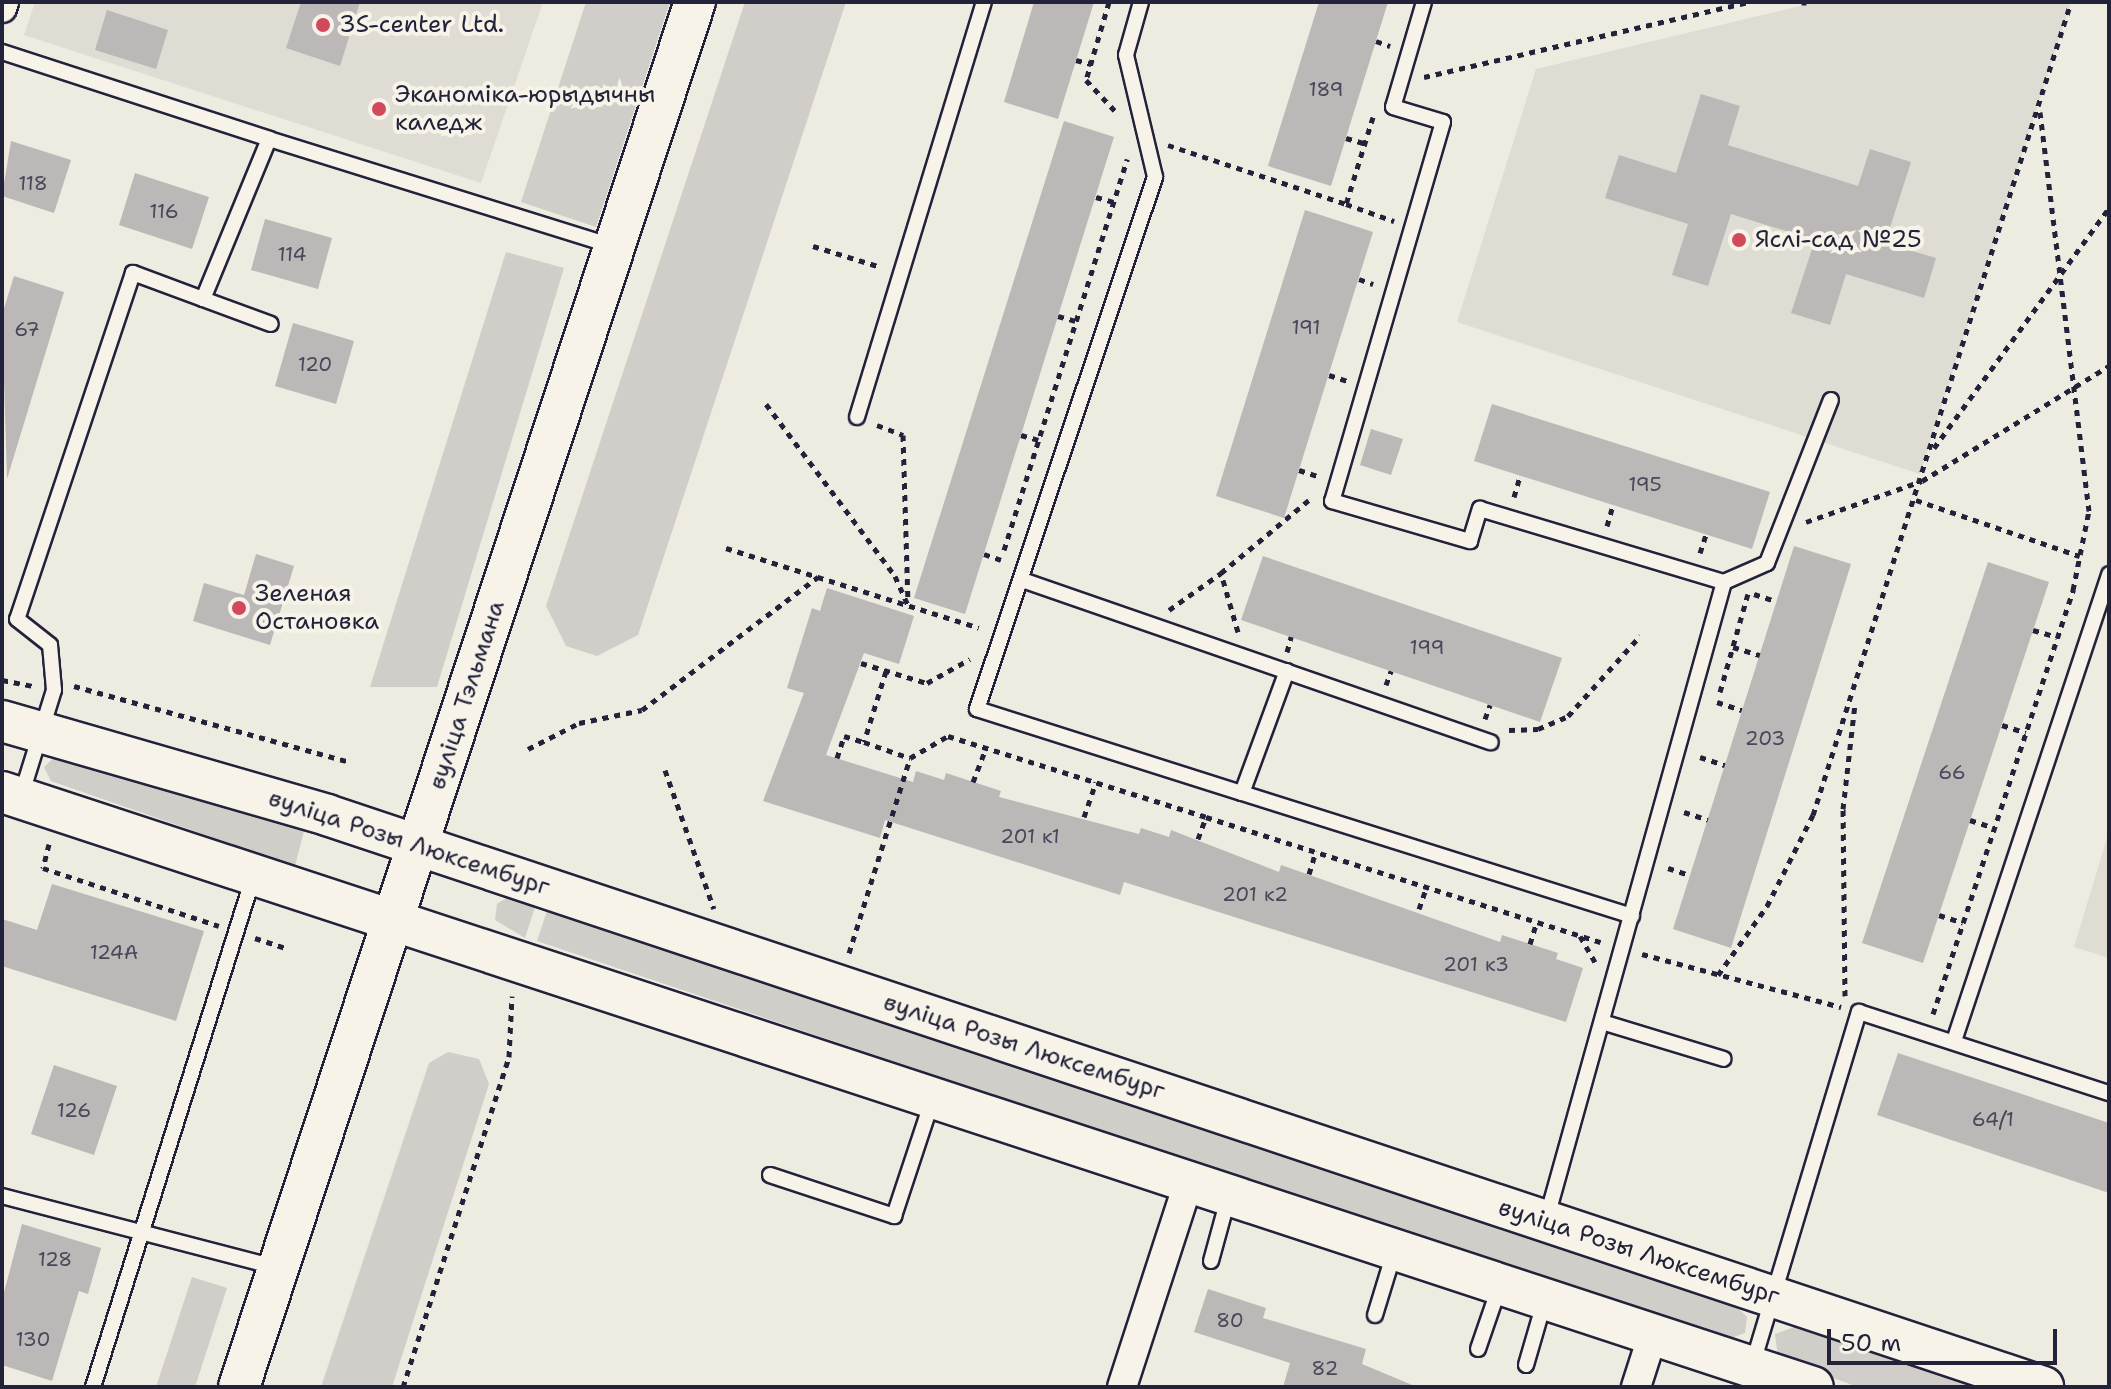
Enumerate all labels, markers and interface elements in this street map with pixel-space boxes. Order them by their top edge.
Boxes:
place label: 3S-center Ltd. [339,11,504,39]
marker: 3S-center Ltd. [314,16,332,34]
house number: 189 [1308,77,1344,101]
place label: Эканоміка-юрыдычны каледж [395,81,655,137]
marker: Эканоміка-юрыдычны каледж [370,100,388,118]
house number: 118 [18,171,48,195]
house number: 116 [149,199,179,223]
place label: Яслі-сад №25 [1755,226,1922,254]
marker: Яслі-сад №25 [1730,231,1748,249]
house number: 114 [277,242,307,266]
house number: 191 [1291,315,1321,339]
house number: 67 [14,317,40,341]
house number: 120 [298,352,332,376]
house number: 195 [1628,472,1662,496]
place label: Зеленая Остановка [255,580,379,636]
street label: вуліца Тэльмана [423,597,511,793]
marker: Зеленая Остановка [230,599,248,617]
house number: 199 [1410,635,1444,659]
house number: 203 [1745,726,1785,750]
house number: 66 [1938,760,1966,784]
street label: вуліца Розы Люксембург [265,784,553,902]
house number: 201 к1 [1000,824,1060,848]
house number: 201 к2 [1222,882,1288,906]
house number: 124А [90,940,138,964]
house number: 201 к3 [1443,952,1509,976]
street label: вуліца Розы Люксембург [880,988,1168,1106]
house number: 126 [57,1098,91,1122]
house number: 64/1 [1972,1107,2014,1131]
street label: вуліца Розы Люксембург [1495,1193,1783,1311]
house number: 128 [38,1247,72,1271]
house number: 80 [1216,1308,1244,1332]
scale bar [1831,1313,2061,1363]
house number: 130 [15,1327,51,1351]
text: 50 m [1841,1327,1901,1359]
house number: 82 [1312,1356,1338,1380]

